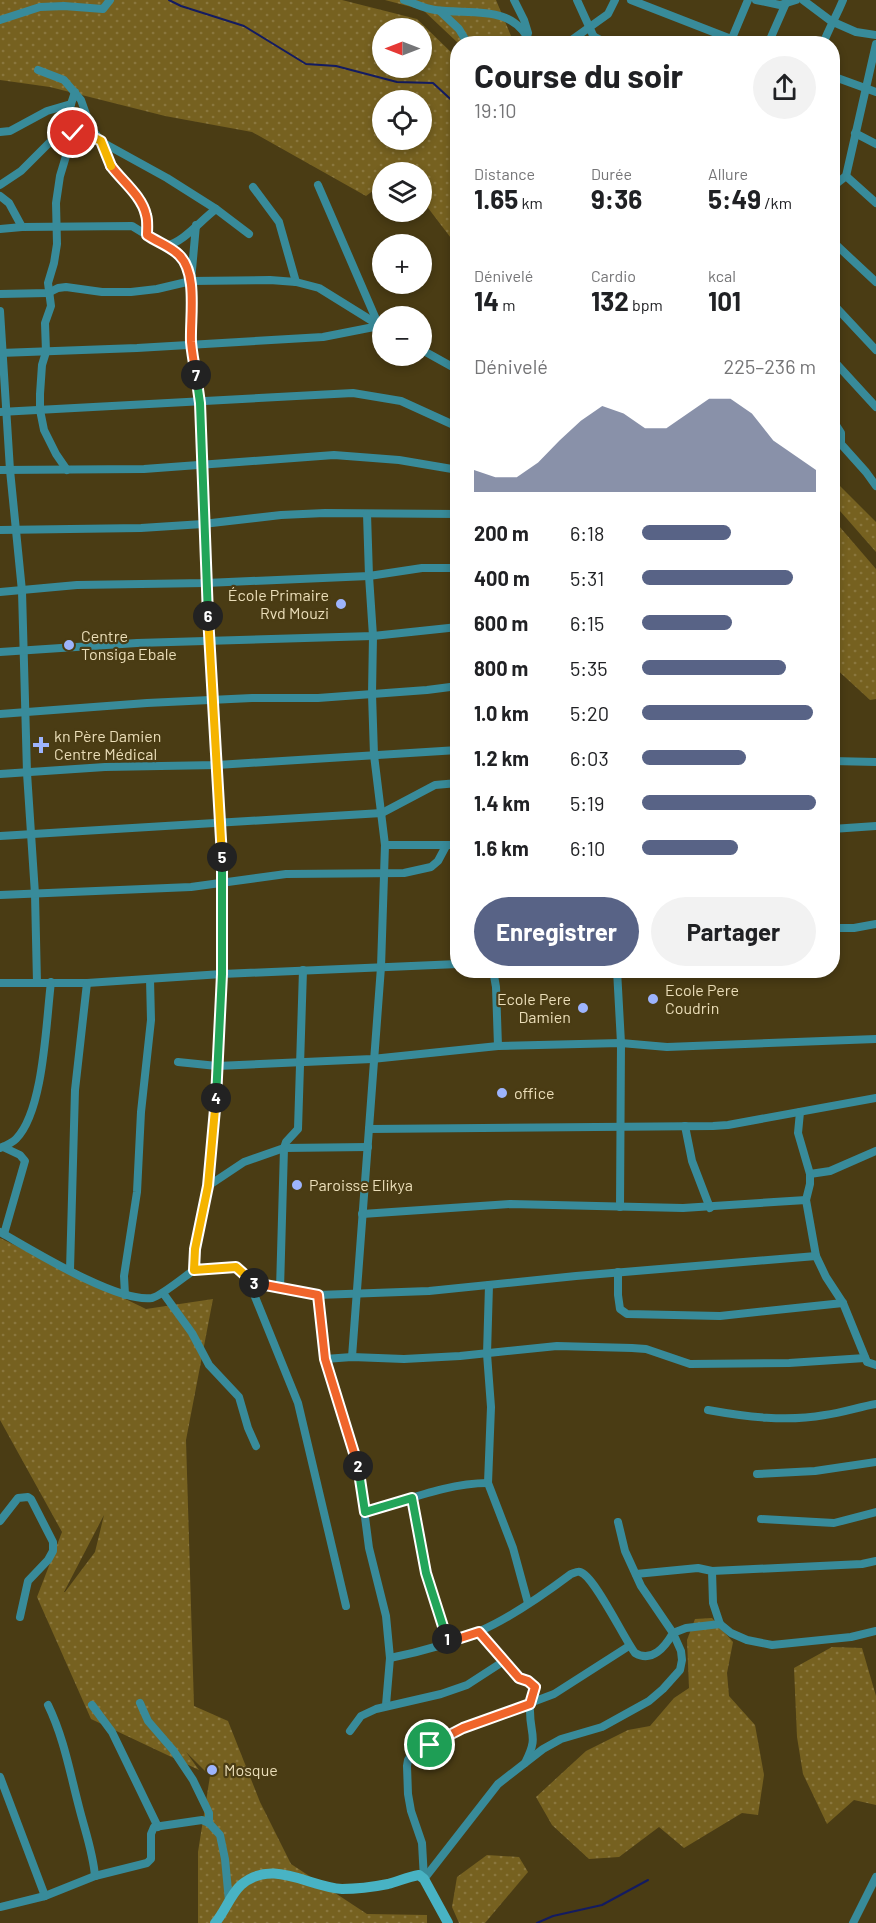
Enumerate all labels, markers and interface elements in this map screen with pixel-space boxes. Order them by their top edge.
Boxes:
north arrow [372,18,432,78]
map controls [372,18,432,366]
text: Course du soir [474,55,683,95]
button: share [753,56,816,119]
button: locate [372,90,432,150]
text: 19:10 [474,98,517,122]
pin [47,107,98,158]
icon: check [56,116,89,149]
button: layers [372,162,432,222]
text: Distance [474,164,535,183]
text: Durée [591,164,632,183]
text: Allure [708,164,748,183]
text: 1.65 [474,183,518,214]
text: 9:36 [591,183,642,214]
text: 5:49 [708,183,761,214]
text: km [518,193,543,212]
text: /km [761,193,792,212]
button: + [372,234,432,294]
text: Dénivelé [474,266,533,285]
text: Cardio [591,266,636,285]
text: kcal [708,266,736,285]
text: 14 [474,285,499,316]
text: 132 [591,285,629,316]
text: 101 [708,285,741,316]
text: m [499,295,515,314]
text: bpm [629,295,663,314]
button: − [372,306,432,366]
text: Dénivelé [474,354,548,378]
text: 225–236 m [724,354,816,378]
pin: 7 [181,360,211,390]
text: 7 [192,365,200,384]
text: 200 m [474,521,529,545]
text: 6:18 [570,521,605,545]
text: 400 m [474,566,530,590]
text: 5:31 [570,566,604,590]
place label: École Primaire Rvd Mouzi [228,585,329,622]
marker: École Primaire Rvd Mouzi [334,597,348,611]
pin: 6 [193,601,223,631]
text: 6 [204,606,212,625]
text: 600 m [474,611,528,635]
text: 6:15 [570,611,604,635]
place label: Centre Tonsiga Ebale [81,626,177,663]
marker: Centre Tonsiga Ebale [62,638,76,652]
text: 800 m [474,656,528,680]
text: 5:35 [570,656,608,680]
text: 1.0 km [474,701,529,725]
text: 5:20 [570,701,609,725]
place label: kn Père Damien Centre Médical [54,726,161,763]
marker: kn Père Damien Centre Médical [32,736,50,754]
text: 1.2 km [474,746,529,770]
text: 6:03 [570,746,609,770]
text: 1.4 km [474,791,530,815]
text: 5:19 [570,791,604,815]
text: 1.6 km [474,836,529,860]
text: 6:10 [570,836,605,860]
pin: 5 [207,842,237,872]
text: 5 [218,847,226,866]
button: Enregistrer [474,897,639,966]
button: Partager [651,897,816,966]
place label: Ecole Pere Coudrin [665,980,739,1017]
place label: Ecole Pere Damien [497,989,571,1026]
marker: Ecole Pere Coudrin [646,992,660,1006]
marker: Ecole Pere Damien [576,1001,590,1015]
pin: 4 [201,1083,231,1113]
place label: office [514,1083,554,1102]
marker: office [495,1086,509,1100]
text: 4 [211,1088,221,1107]
place label: Paroisse Elikya [309,1175,413,1194]
marker: Paroisse Elikya [290,1178,304,1192]
pin: 3 [239,1268,269,1298]
text: 3 [250,1273,258,1292]
pin: 2 [343,1451,373,1481]
text: 2 [354,1456,362,1475]
pin: 1 [432,1624,462,1654]
text: 1 [444,1629,450,1648]
pin [404,1719,455,1770]
icon: arrive [413,1728,446,1761]
place label: Mosque [224,1760,278,1779]
marker: Mosque [205,1763,219,1777]

